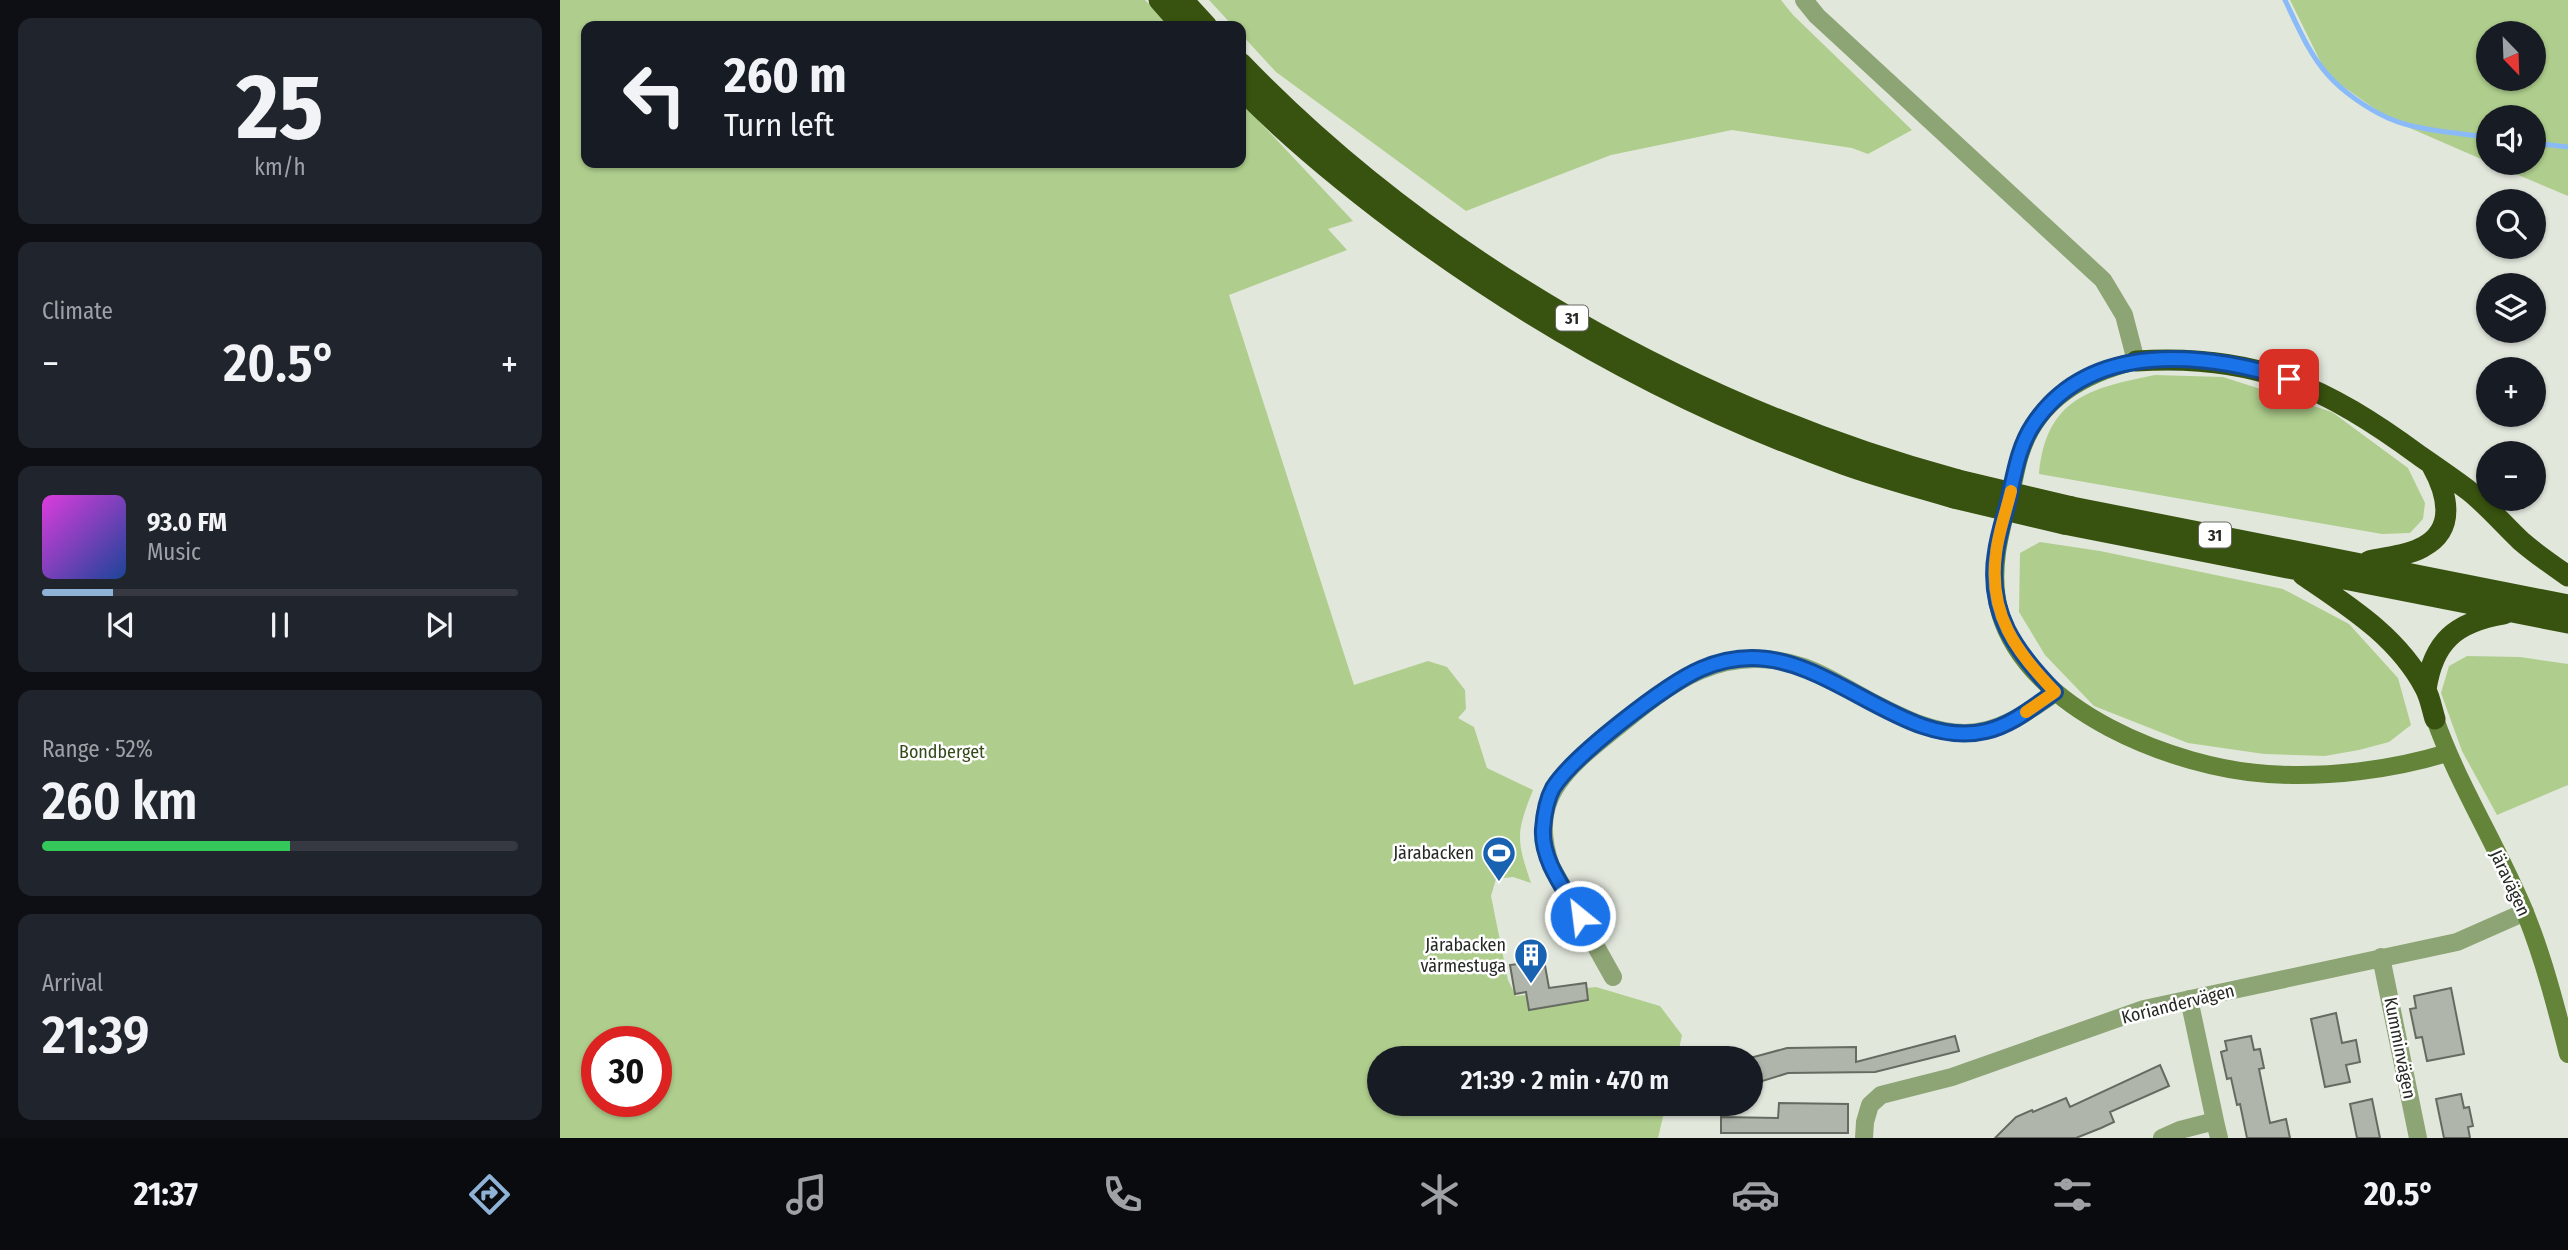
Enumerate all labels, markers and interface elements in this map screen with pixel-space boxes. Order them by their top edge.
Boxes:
north arrow [2476,21,2546,91]
map controls [2476,21,2546,511]
text: 260 m [724,46,847,105]
icon: left [609,49,700,140]
text: 25 [237,53,323,162]
button: sound [2476,105,2546,175]
text: Turn left [724,106,834,144]
text: km/h [254,153,306,181]
button: search [2476,189,2546,259]
button: layers [2476,273,2546,343]
text: Climate [42,297,113,325]
road number: 31 [1556,306,1588,330]
text: 20.5° [223,332,337,395]
text: − [42,341,59,387]
text: + [501,341,518,387]
pin [2259,349,2319,409]
button: + [2476,357,2546,427]
icon: arrive [2270,360,2308,398]
button: − [2476,441,2546,511]
text: 93.0 FM [147,507,227,538]
road number: 31 [2199,522,2231,548]
text: Music [147,538,201,566]
icon: previous [102,606,140,644]
icon: pause [261,606,299,644]
icon: next [420,606,458,644]
text: Range · 52% [42,735,153,763]
park label: Bondberget [899,741,985,763]
text: 260 km [42,770,198,833]
sports icon: Järabacken [1480,834,1518,883]
place label: Järabacken [1393,842,1474,864]
street label: Järavägen [2485,846,2535,920]
position arrow [1543,879,1617,953]
place label: Järabacken värmestuga [1420,934,1506,977]
building icon: Järabacken värmestuga [1512,936,1550,985]
text: Arrival [42,969,103,997]
street label: Koriandervägen [2119,979,2237,1029]
street label: Kumminvägen [2379,995,2421,1101]
text: 21:39 [42,1004,149,1067]
speed limit sign: 30 [581,1026,672,1117]
text: 21:39 · 2 min · 470 m [1461,1065,1669,1096]
icon: directions [465,1170,514,1219]
icon: music [782,1170,831,1219]
icon: phone [1098,1170,1147,1219]
icon: climate [1415,1170,1464,1219]
icon: car [1731,1170,1780,1219]
icon: filters [2048,1170,2097,1219]
text: 21:37 [134,1175,198,1213]
text: 20.5° [2364,1175,2434,1213]

